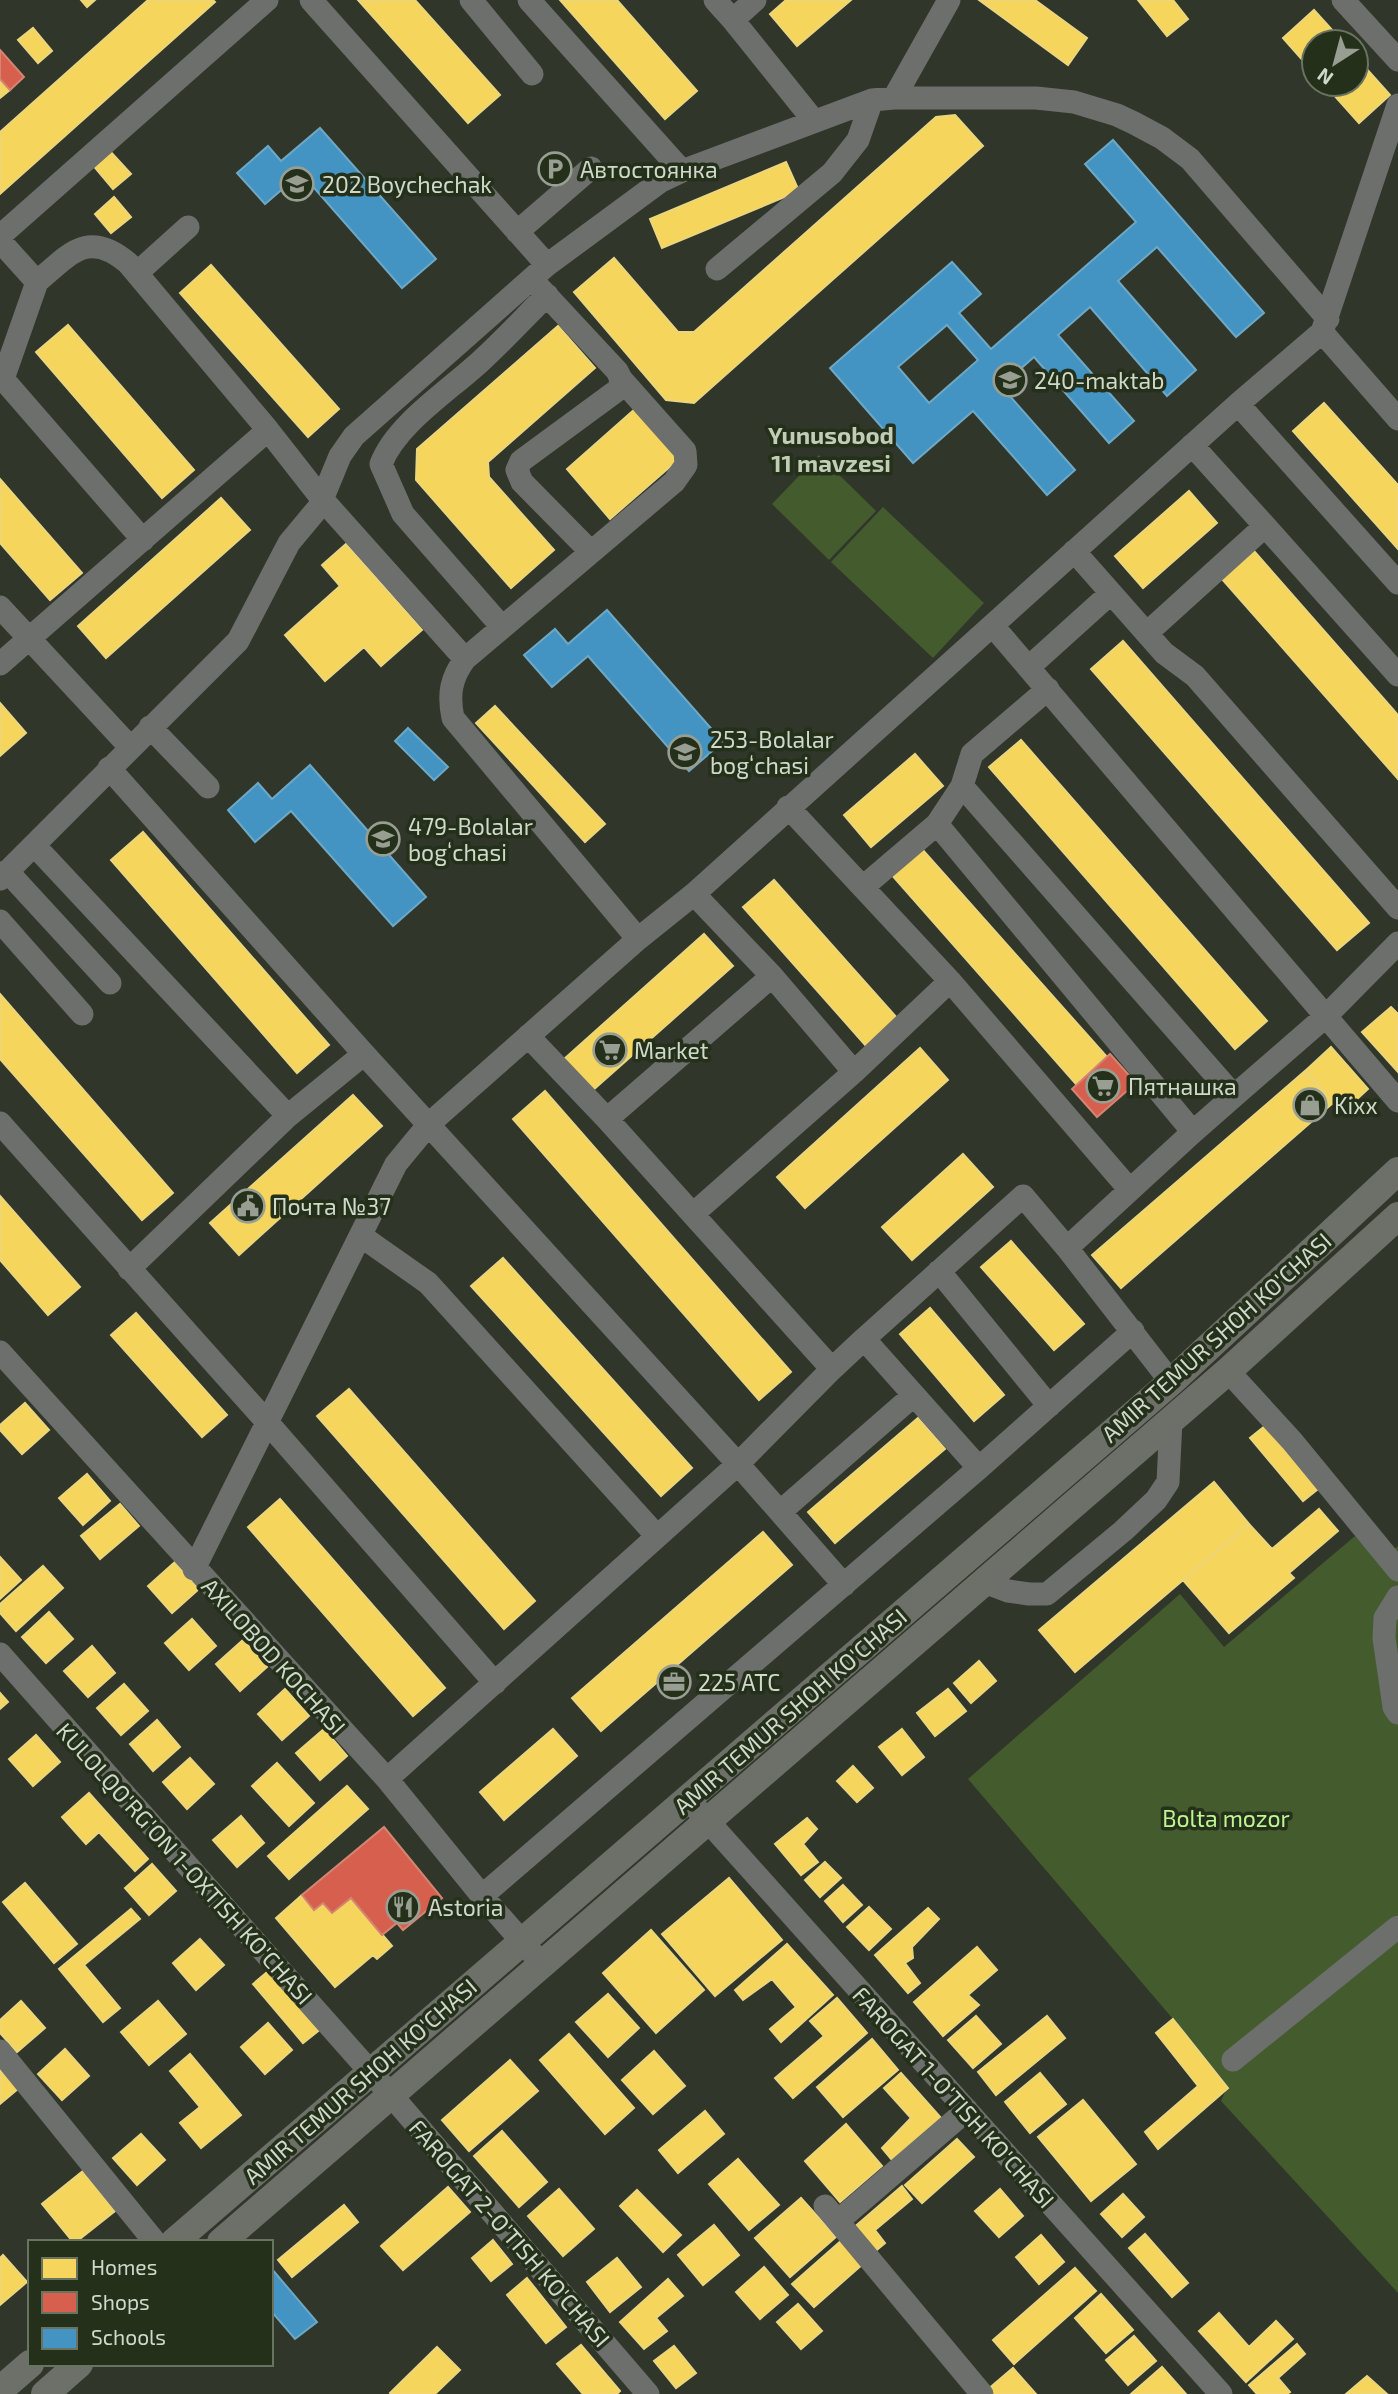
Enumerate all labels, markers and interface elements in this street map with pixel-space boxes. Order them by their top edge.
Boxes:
north arrow [1300,28,1370,98]
text: N [1312,64,1337,90]
parking icon: Автостоянка [536,150,574,188]
place label: Автостоянка [580,155,718,183]
school or university icon: 202 Boychechak [278,165,316,203]
place label: 202 Boychechak [322,170,492,198]
school or university icon: 240-maktab [991,361,1029,399]
place label: 240-maktab [1034,366,1164,394]
district label: Yunusobod 11 mavzesi [768,420,894,477]
place label: 253-Bolalar bogʻchasi [710,725,834,779]
school or university icon: 253-Bolalar bogʻchasi [666,733,704,771]
place label: 479-Bolalar bogʻchasi [408,812,533,866]
school or university icon: 479-Bolalar bogʻchasi [364,820,402,858]
supermarket icon: Market [591,1031,629,1069]
place label: Market [634,1036,709,1064]
supermarket icon: Пятнашка [1084,1067,1122,1105]
place label: Пятнашка [1128,1072,1237,1100]
shop icon: Kixx [1291,1086,1329,1124]
place label: Kixx [1334,1091,1378,1119]
public building icon: Почта №37 [229,1187,267,1225]
place label: Почта №37 [272,1192,391,1220]
street label: AMIR TEMUR SHOH KO'CHASI [1095,1226,1337,1448]
street label: AXILOBOD KOCHASI [196,1572,352,1740]
street label: AMIR TEMUR SHOH KO'CHASI [668,1602,912,1820]
office icon: 225 АТС [655,1663,693,1701]
place label: 225 АТС [698,1668,780,1696]
street label: KULOLQO'RG'ON 1-OXTISH KO'CHASI [51,1716,319,2010]
park label: Bolta mozor [1162,1804,1290,1832]
restaurant icon: Astoria [384,1888,422,1926]
place label: Astoria [428,1893,503,1921]
street label: AMIR TEMUR SHOH KO'CHASI [238,1972,482,2190]
street label: FAROGAT 1-O'TISH KO'CHASI [847,1981,1061,2213]
street label: FAROGAT 2-O'TISH KO'CHASI [404,2114,616,2352]
legend [28,2240,273,2366]
text: Homes [91,2254,157,2279]
text: Shops [91,2289,150,2314]
text: Schools [91,2324,166,2349]

